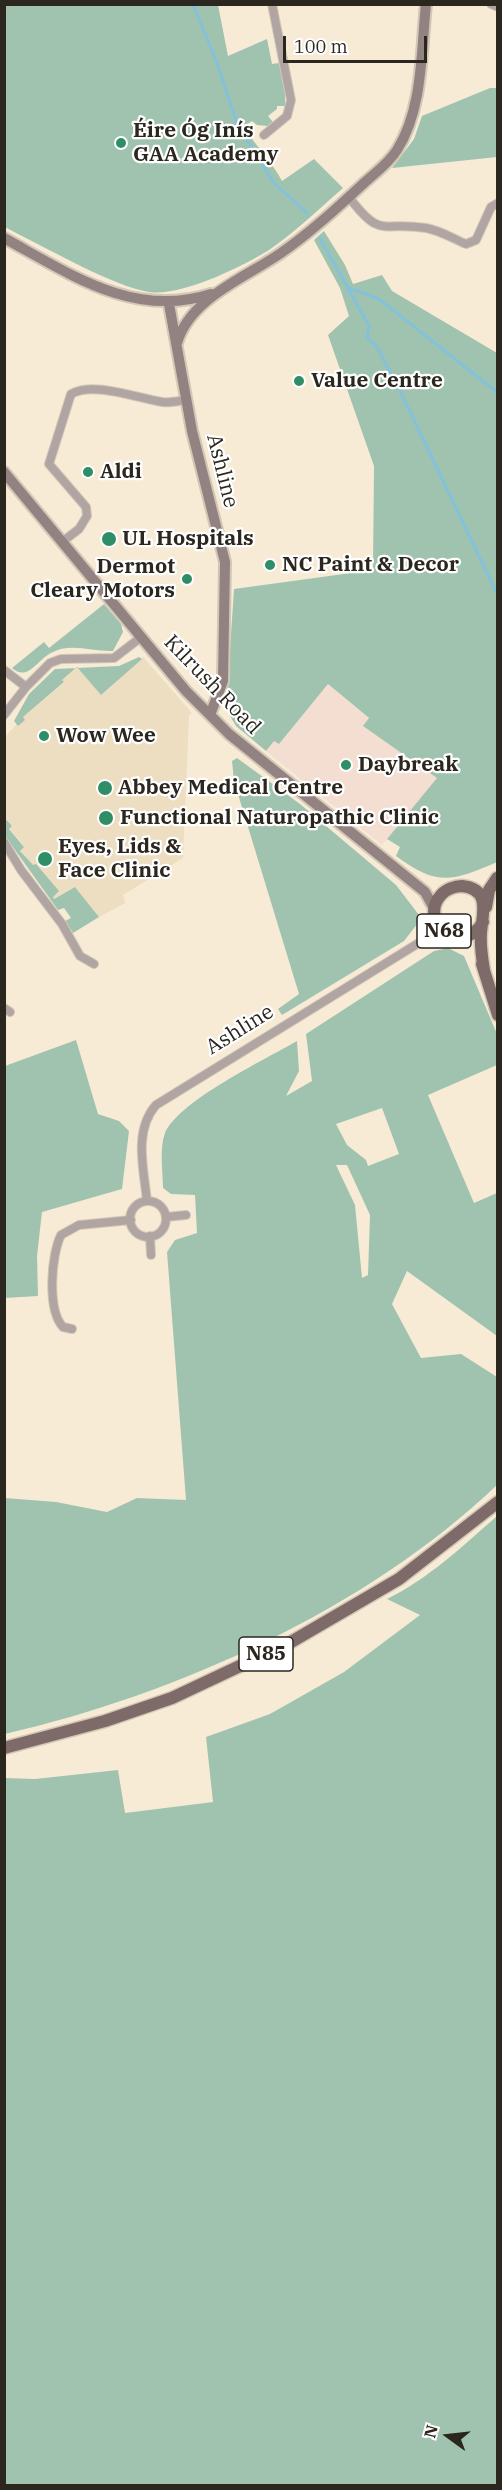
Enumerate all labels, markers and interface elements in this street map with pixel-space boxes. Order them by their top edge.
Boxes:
scale bar [286,24,430,62]
text: 100 m [294,35,348,58]
place label: Éire Óg Inís GAA Academy [133,118,278,168]
marker: Éire Óg Inís GAA Academy [114,136,128,150]
place label: Value Centre [311,368,443,394]
marker: Value Centre [292,374,306,388]
street label: Ashline [201,431,243,511]
place label: Aldi [100,459,142,485]
marker: Aldi [81,465,95,479]
place label: UL Hospitals [122,526,254,552]
marker: UL Hospitals [100,530,118,548]
place label: NC Paint & Decor [282,552,459,578]
place label: Dermot Cleary Motors [30,554,175,604]
marker: NC Paint & Decor [263,558,277,572]
marker: Dermot Cleary Motors [180,572,194,586]
street label: Kilrush Road [158,630,266,740]
place label: Wow Wee [56,723,156,749]
marker: Wow Wee [37,729,51,743]
place label: Daybreak [358,752,458,778]
marker: Daybreak [339,758,353,772]
place label: Abbey Medical Centre [118,775,343,801]
marker: Abbey Medical Centre [96,779,114,797]
place label: Functional Naturopathic Clinic [120,805,439,831]
marker: Functional Naturopathic Clinic [97,809,115,827]
place label: Eyes, Lids & Face Clinic [58,834,181,884]
marker: Eyes, Lids & Face Clinic [36,850,54,868]
road number: N68 [417,914,471,948]
street label: Ashline [201,999,279,1061]
road number: N85 [239,1637,293,1671]
north arrow [418,2406,478,2466]
text: N [419,2423,442,2440]

